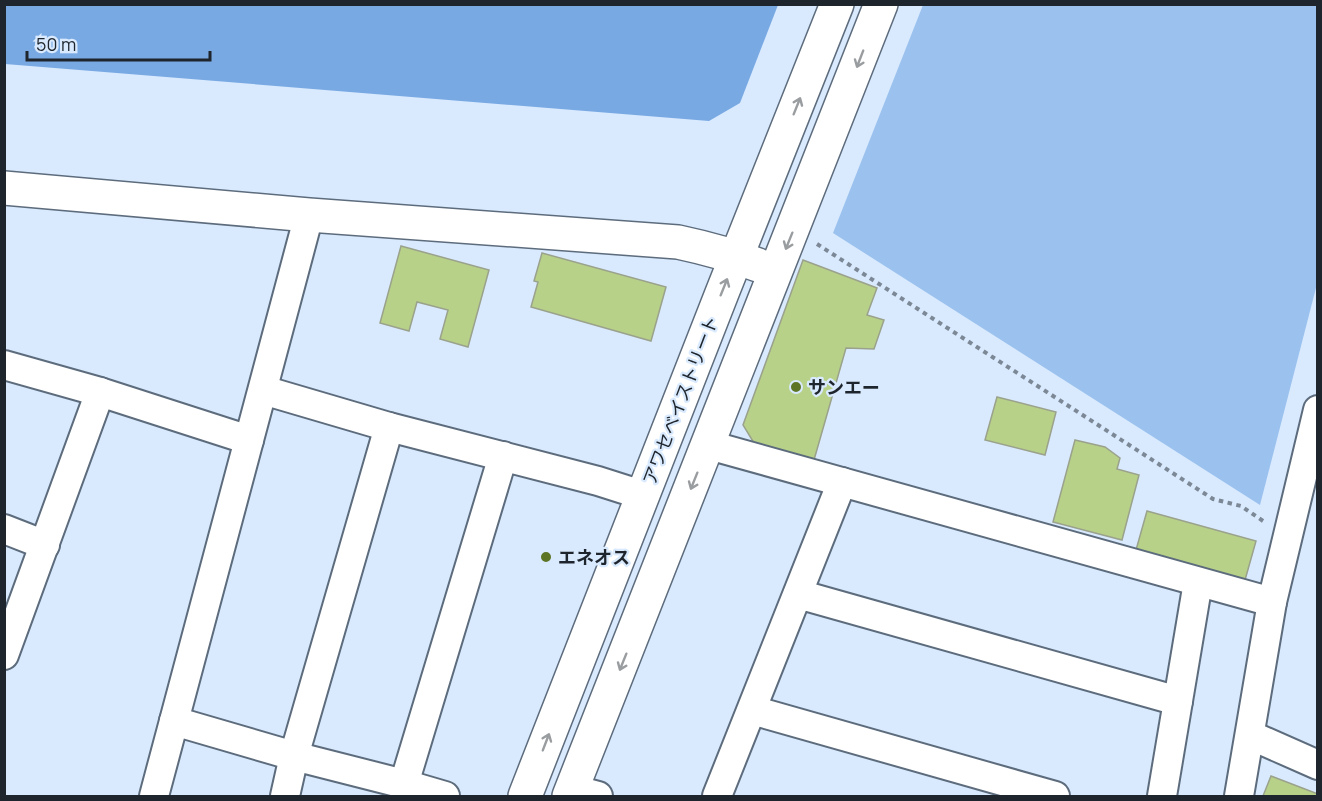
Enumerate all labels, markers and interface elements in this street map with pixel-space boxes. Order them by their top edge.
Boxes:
scale bar [27,24,210,62]
text: 50 m [36,32,76,56]
one-way arrow [854,49,865,68]
one-way arrow [792,97,803,115]
one-way arrow [782,231,793,249]
one-way arrow [719,278,730,296]
street label: アワセベイストリート [637,312,723,488]
place label: サンエー [808,375,880,399]
marker: サンエー [789,380,803,394]
one-way arrow [688,471,699,489]
place label: エネオス [558,545,630,569]
marker: エネオス [539,550,553,564]
one-way arrow [617,652,628,671]
one-way arrow [541,733,552,752]

